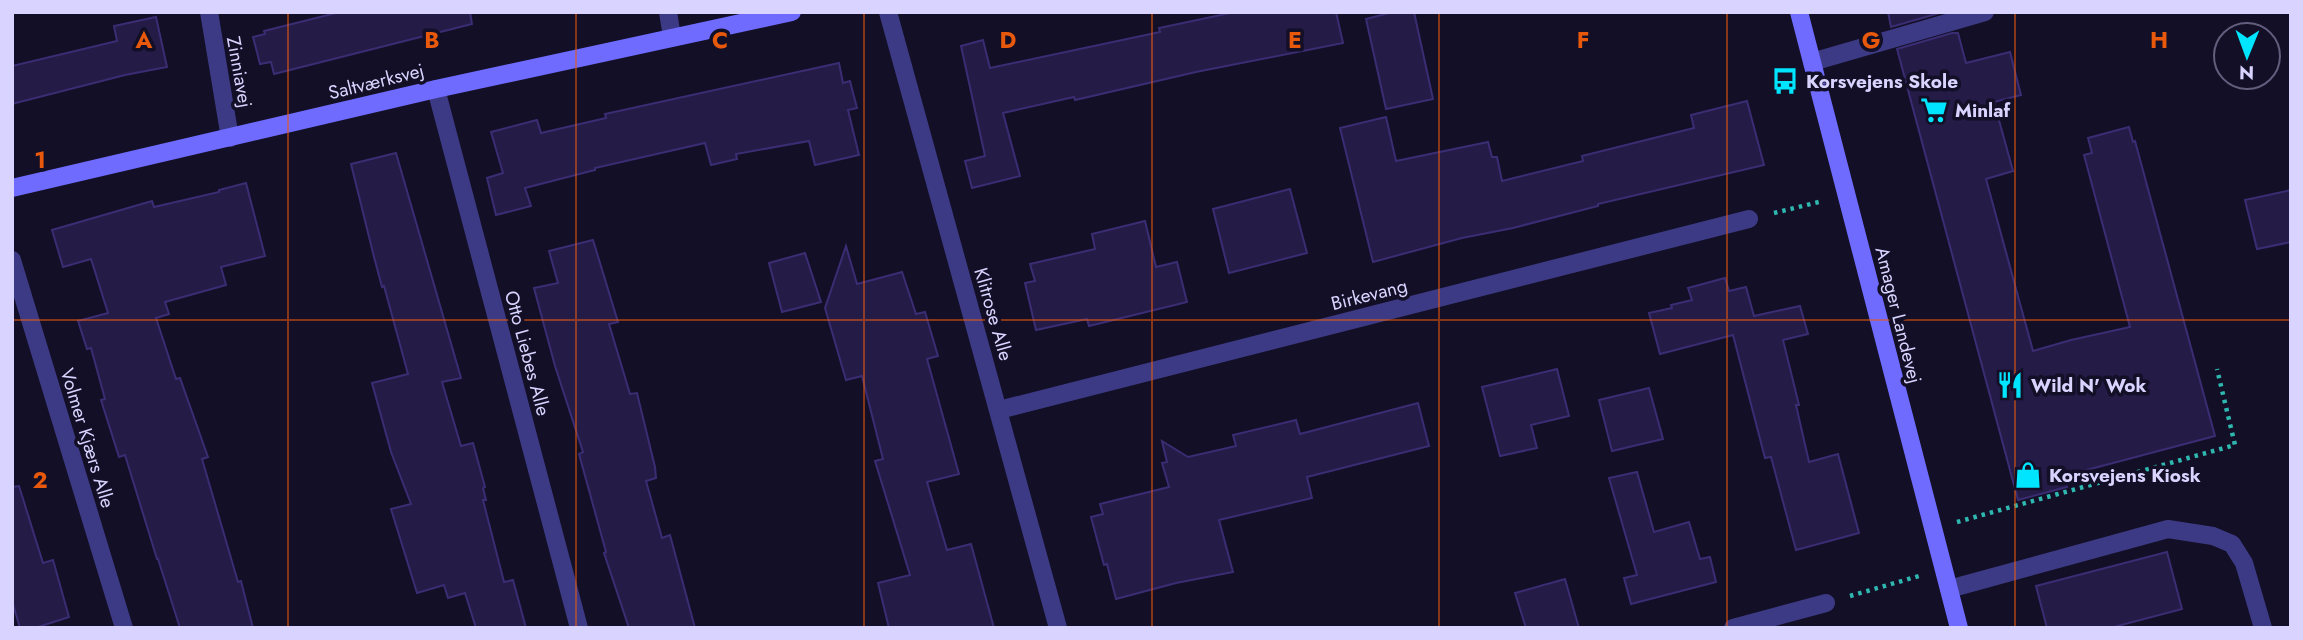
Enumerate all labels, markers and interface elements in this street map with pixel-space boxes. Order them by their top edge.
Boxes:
north arrow [2212,21,2282,91]
text: A [135,23,153,57]
text: B [424,23,440,57]
text: C [712,23,728,57]
text: D [1000,23,1017,57]
text: E [1288,23,1302,57]
text: F [1577,23,1589,57]
text: G [1862,23,1880,57]
text: H [2150,23,2168,57]
street label: Zinniavej [220,34,259,110]
street label: Saltværksvej [326,57,427,106]
text: N [2239,59,2254,86]
bus stop icon: Korsvejens Skole [1770,66,1800,96]
place label: Korsvejens Skole [1806,68,1958,95]
supermarket icon: Minlaf [1919,95,1949,125]
place label: Minlaf [1955,97,2011,124]
text: 1 [34,143,46,177]
street label: Amager Landevej [1868,244,1929,386]
street label: Klitrose Alle [967,265,1020,364]
street label: Birkevang [1328,272,1410,317]
street label: Otto Liebes Alle [498,288,557,419]
street label: Volmer Kjærs Alle [53,365,122,511]
restaurant icon: Wild N' Wok [1995,370,2025,400]
place label: Wild N' Wok [2031,372,2147,399]
shop icon: Korsvejens Kiosk [2013,460,2043,490]
place label: Korsvejens Kiosk [2049,462,2201,489]
text: 2 [32,463,48,497]

